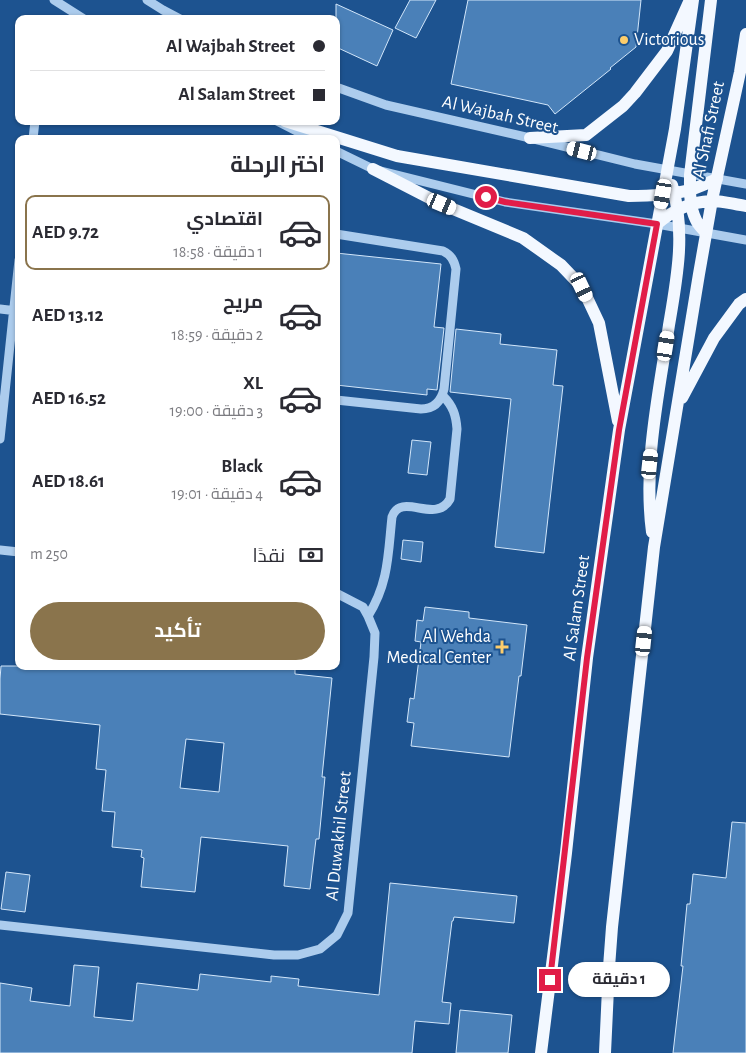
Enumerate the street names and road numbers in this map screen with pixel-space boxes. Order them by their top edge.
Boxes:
street label: Al Shafi Street [690,79,728,180]
street label: Al Wajbah Street [440,93,560,137]
street label: Al Salam Street [561,554,593,662]
street label: Al Duwakhil Street [323,770,355,902]

